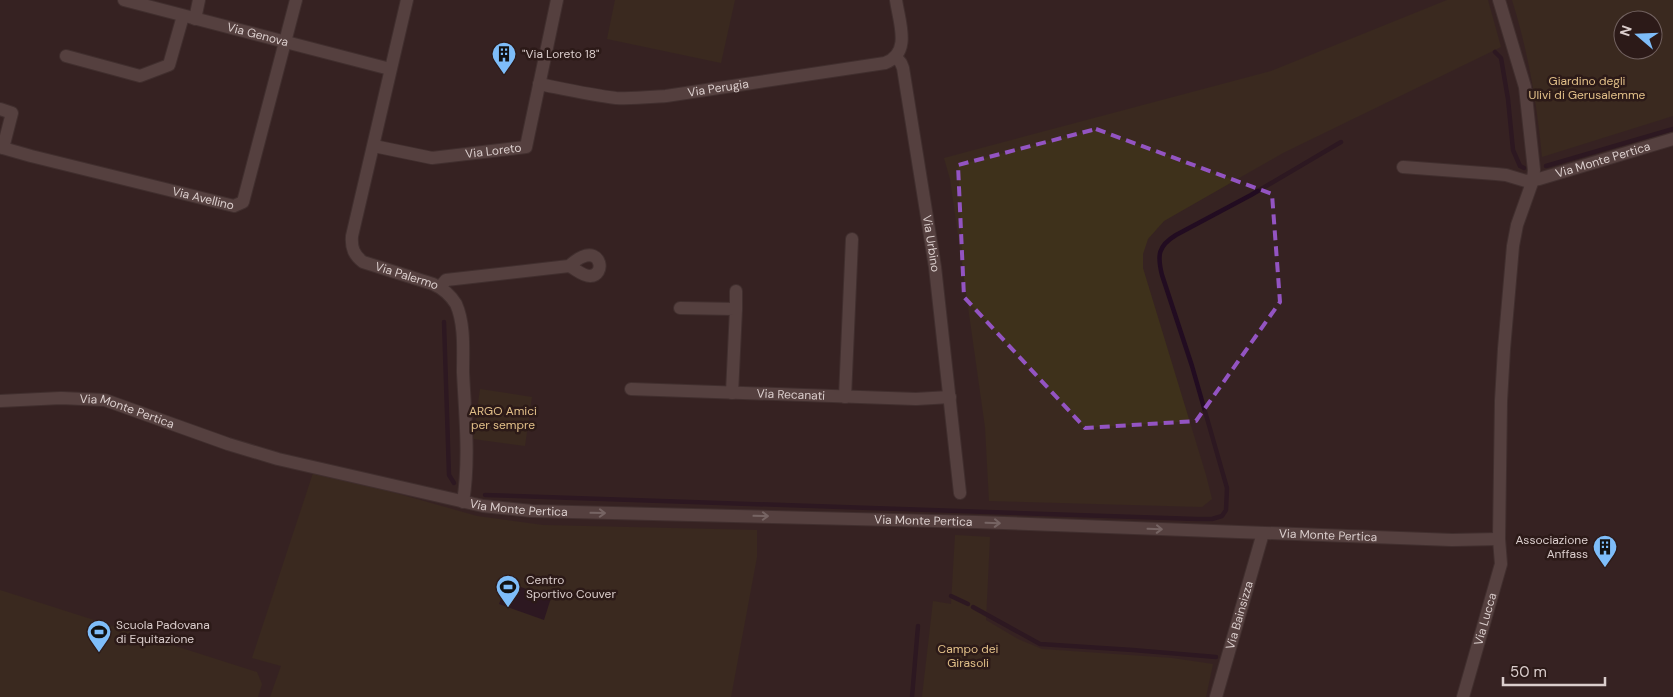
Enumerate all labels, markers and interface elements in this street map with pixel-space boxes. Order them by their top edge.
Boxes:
north arrow [1613,10,1663,60]
street label: Via Genova [225,19,290,50]
text: N [1616,23,1636,39]
building icon: "Via Loreto 18" [491,41,517,75]
place label: "Via Loreto 18" [522,46,600,62]
park label: Giardino degli Ulivi di Gerusalemme [1529,73,1646,103]
street label: Via Perugia [686,76,750,101]
street label: Via Monte Pertica [1554,138,1652,182]
street label: Via Loreto [464,140,522,162]
street label: Via Avellino [171,183,236,214]
street label: Via Urbino [919,214,943,273]
street label: Via Palermo [373,258,441,294]
street label: Via Recanati [756,385,826,404]
street label: Via Monte Pertica [79,391,176,432]
park label: ARGO Amici per sempre [469,403,537,433]
street label: Via Monte Pertica [468,495,568,520]
one-way arrow [590,508,606,518]
one-way arrow [752,511,768,521]
street label: Via Monte Pertica [874,511,973,530]
one-way arrow [984,518,1001,528]
one-way arrow [1147,524,1163,534]
street label: Via Monte Pertica [1279,525,1377,545]
place label: Associazione Anffass [1515,532,1588,562]
building icon: Associazione Anffass [1592,534,1618,568]
place label: Centro Sportivo Couver [526,572,616,602]
sports icon: Centro Sportivo Couver [495,574,521,608]
street label: Via Bainsizza [1222,579,1257,651]
street label: Via Lucca [1470,591,1500,647]
place label: Scuola Padovana di Equitazione [116,617,210,647]
sports icon: Scuola Padovana di Equitazione [86,619,112,653]
park label: Campo dei Girasoli [938,641,999,671]
scale bar [1503,654,1606,686]
text: 50 m [1510,662,1547,682]

